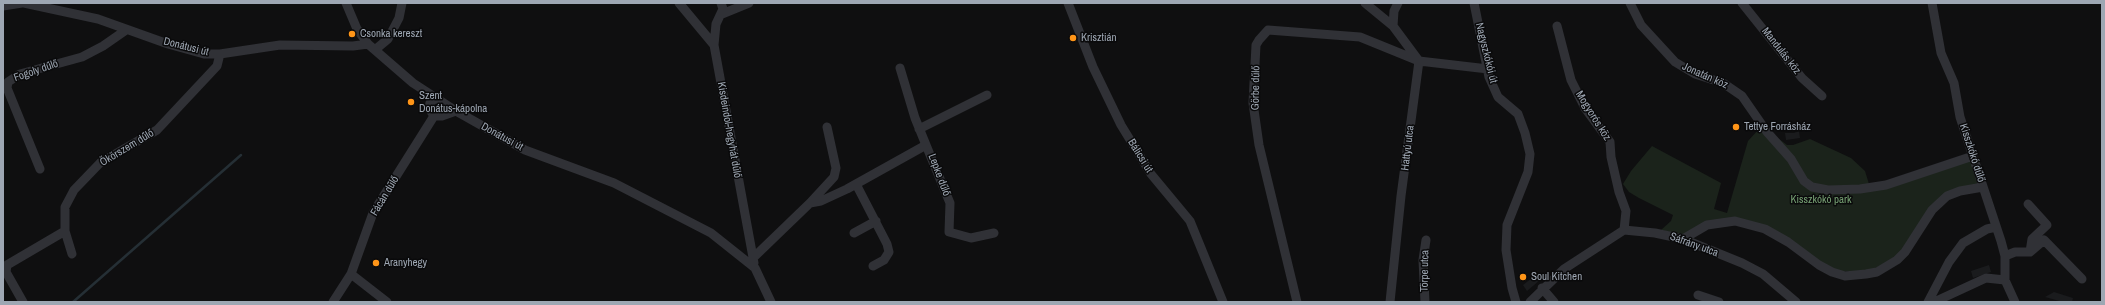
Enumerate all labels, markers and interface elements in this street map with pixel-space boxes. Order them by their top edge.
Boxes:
street label: Nagyszkókói út [1472,21,1500,85]
street label: Mandulás köz [1759,25,1803,77]
place label: Csonka kereszt [360,27,422,41]
marker: Csonka kereszt [347,29,357,39]
place label: Krisztián [1081,31,1117,45]
marker: Krisztián [1068,33,1078,43]
street label: Donátusi út [162,35,210,59]
street label: Fogoly dűlő [12,57,60,85]
street label: Jonatán köz [1680,60,1730,92]
street label: Görbe dűlő [1249,66,1263,110]
street label: Kisdeindol-hegyhát dűlő [714,81,744,179]
place label: Szent Donátus-kápolna [419,89,487,115]
street label: Mogyorós köz [1573,89,1613,143]
marker: Szent Donátus-kápolna [406,97,416,107]
street label: Donátusi út [479,120,525,154]
place label: Tettye Forrásház [1744,120,1811,134]
marker: Tettye Forrásház [1731,122,1741,132]
street label: Kisszkókó dűlő [1956,122,1988,184]
street label: Hattyú utca [1399,125,1417,171]
street label: Ökörszem dűlő [98,127,156,169]
street label: Bálicsi út [1125,137,1155,175]
street label: Lepke dűlő [925,152,953,198]
street label: Fácán dűlő [368,174,402,218]
park label: Kisszkókó park [1790,193,1852,207]
street label: Sáfrány utca [1668,230,1720,260]
street label: Törpe utca [1418,250,1432,292]
place label: Aranyhegy [384,256,427,270]
marker: Aranyhegy [371,258,381,268]
place label: Soul Kitchen [1531,270,1582,284]
marker: Soul Kitchen [1518,272,1528,282]

